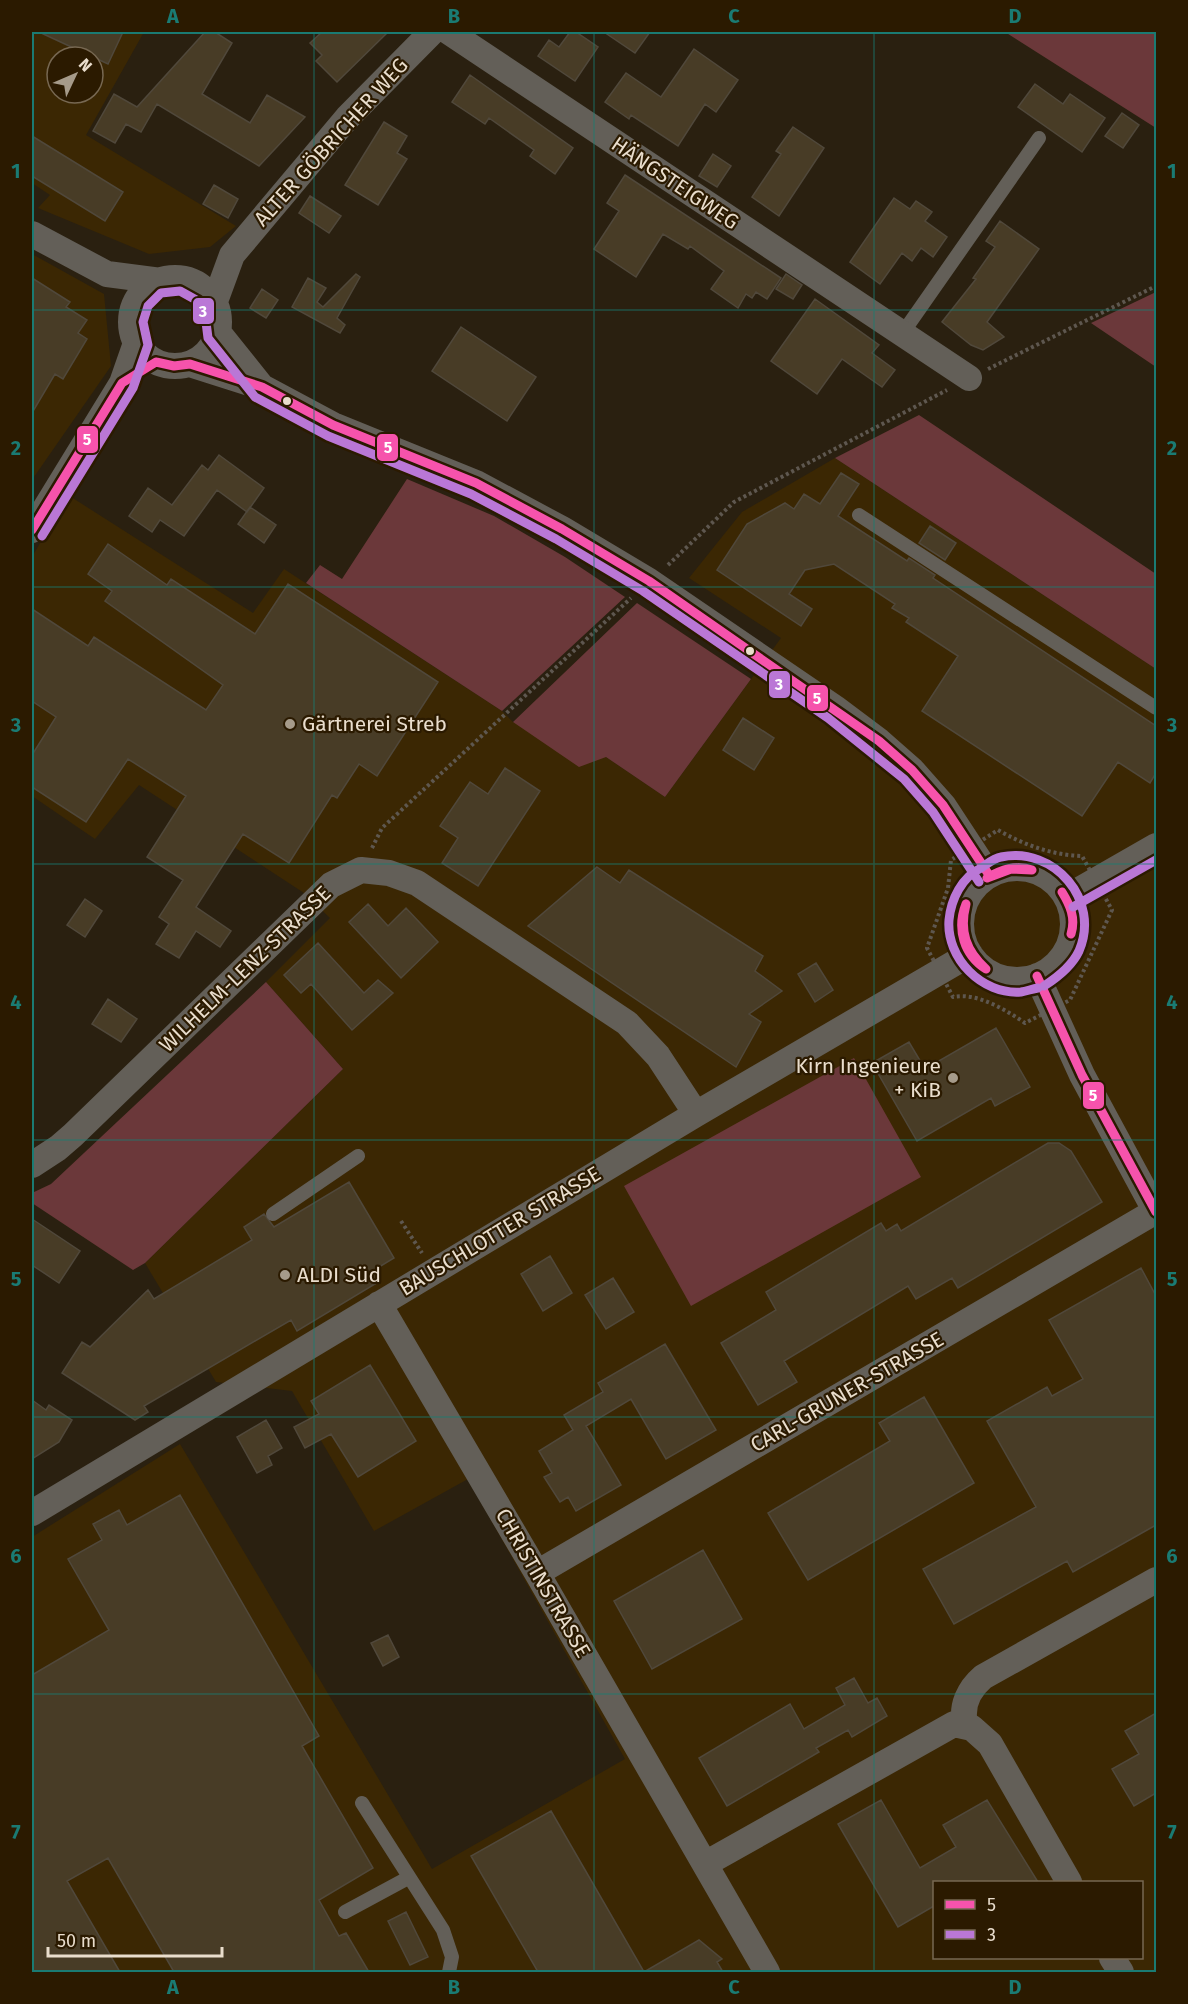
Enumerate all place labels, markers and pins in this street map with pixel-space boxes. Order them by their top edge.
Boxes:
unlabelled marker [281,395,293,407]
unlabelled marker [744,645,756,657]
place label: Gärtnerei Streb [302,711,447,737]
marker: Gärtnerei Streb [283,717,297,731]
place label: Kirn Ingenieure + KiB [795,1053,941,1103]
marker: Kirn Ingenieure + KiB [946,1071,960,1085]
place label: ALDI Süd [297,1262,381,1288]
marker: ALDI Süd [278,1268,292,1282]

